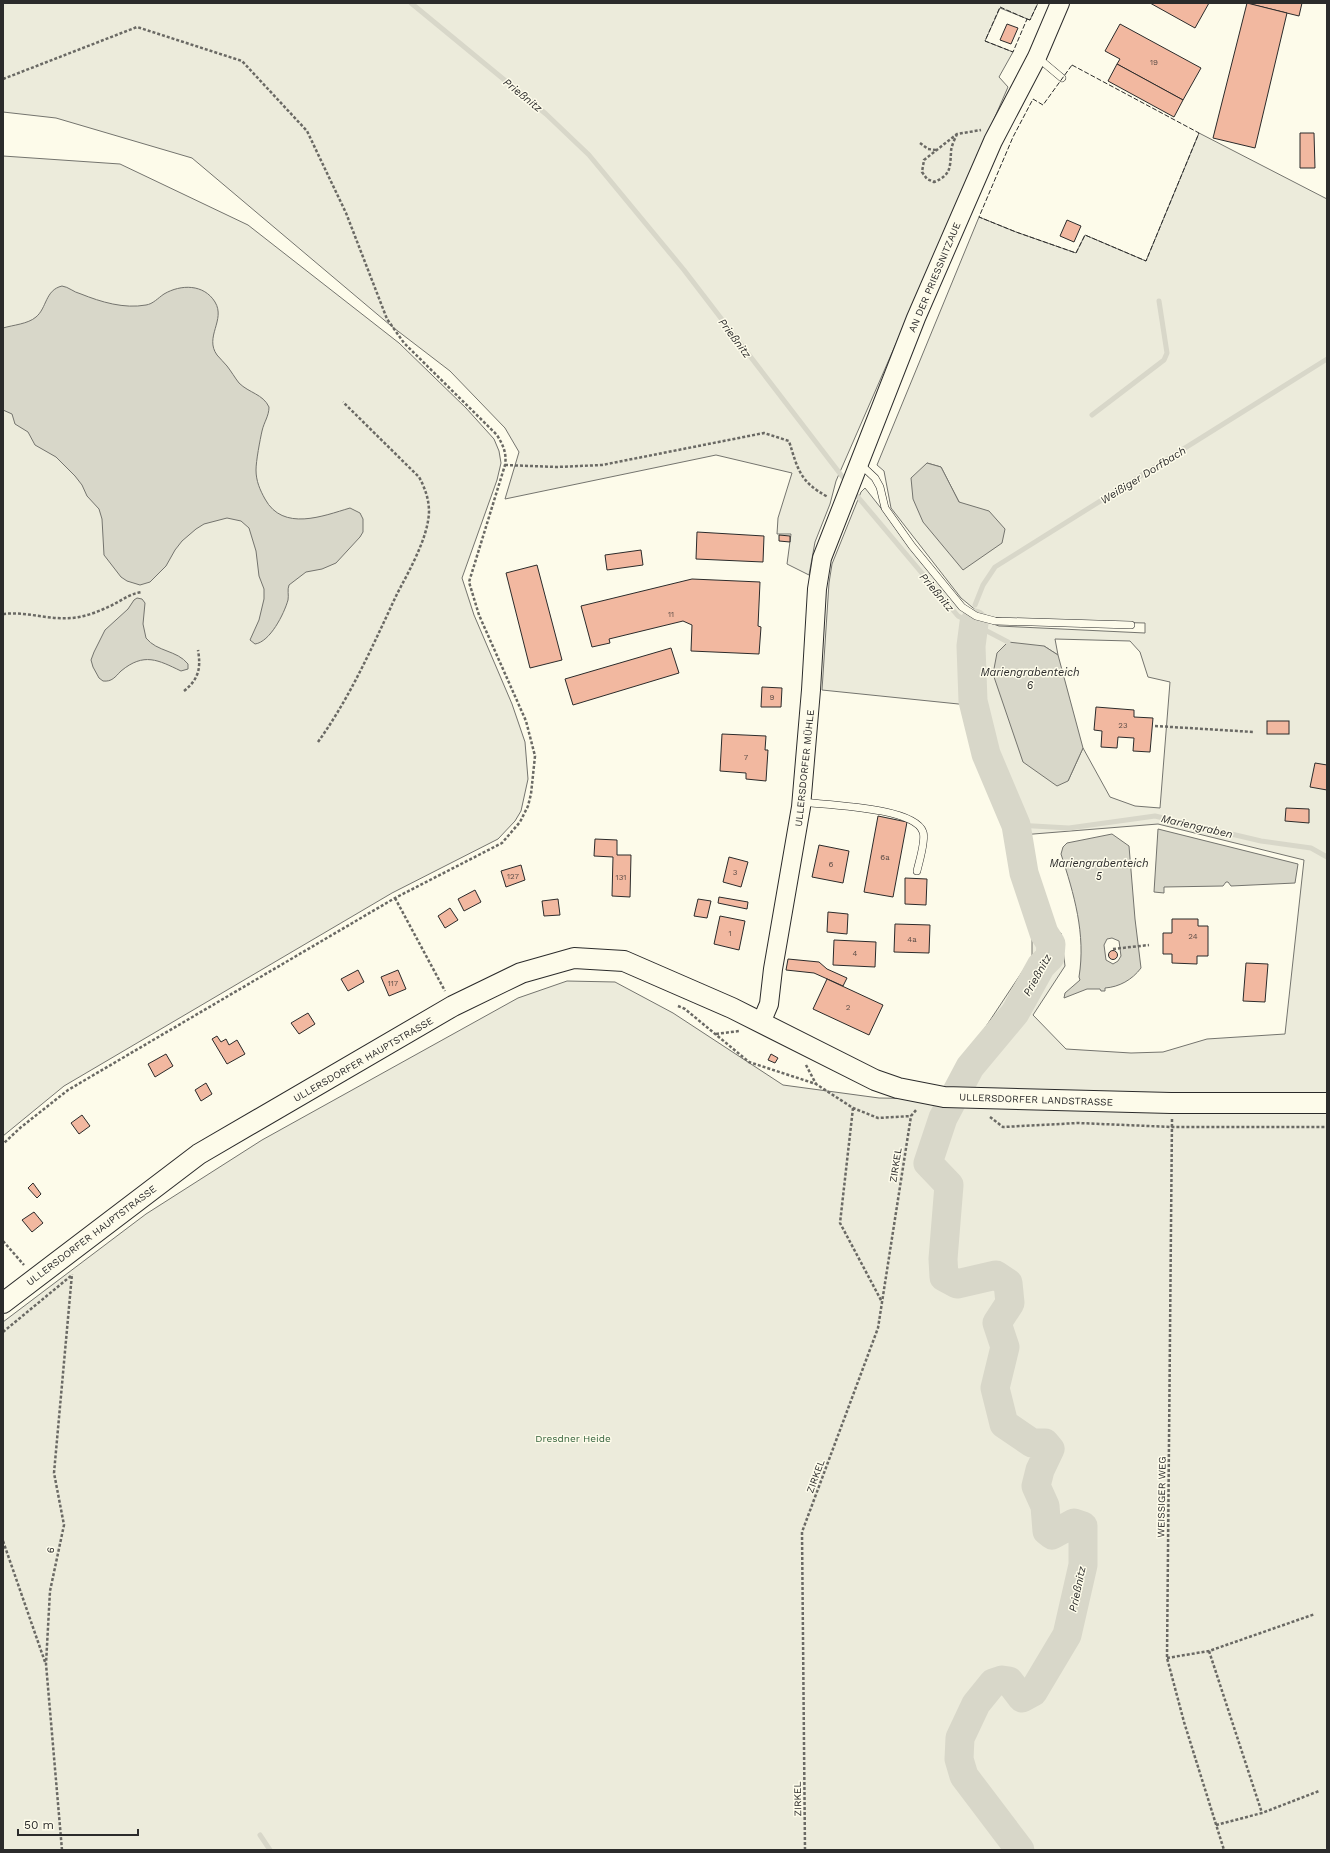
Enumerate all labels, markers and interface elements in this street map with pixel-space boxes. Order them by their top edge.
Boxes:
house number: 19 [1150,58,1158,67]
water label: Prießnitz [501,76,545,115]
street label: AN DER PRIESSNITZAUE [906,221,963,334]
water label: Prießnitz [716,316,754,361]
water label: Weißiger Dorfbach [1098,444,1188,507]
water label: Prießnitz [917,570,957,614]
house number: 11 [668,610,674,619]
water label: Mariengrabenteich 6 [980,666,1080,692]
house number: 9 [770,693,775,702]
street label: ULLERSDORFER MÜHLE [793,709,816,827]
house number: 23 [1118,721,1128,730]
house number: 7 [744,753,749,762]
water label: Mariengraben [1160,812,1234,841]
house number: 6a [880,853,890,862]
water label: Mariengrabenteich 5 [1049,857,1149,883]
house number: 6 [829,860,834,869]
house number: 3 [733,868,738,877]
house number: 127 [507,872,520,881]
house number: 131 [616,873,626,882]
house number: 1 [728,929,732,938]
house number: 24 [1188,932,1198,941]
house number: 4a [907,935,917,944]
house number: 4 [853,949,858,958]
water label: Prießnitz [1021,952,1054,999]
house number: 117 [388,979,399,988]
house number: 2 [846,1003,851,1012]
street label: ULLERSDORFER HAUPTSTRASSE [291,1015,435,1104]
street label: ULLERSDORFER LANDSTRASSE [959,1091,1113,1108]
street label: ZIRKEL [887,1147,904,1183]
street label: ULLERSDORFER HAUPTSTRASSE [24,1183,158,1288]
park label: Dresdner Heide [535,1433,611,1444]
street label: WEISSIGER WEG [1155,1456,1168,1538]
street label: ZIRKEL [804,1458,827,1494]
street label: 6 [44,1546,57,1554]
water label: Prießnitz [1066,1565,1089,1613]
street label: ZIRKEL [792,1781,803,1817]
scale bar [18,1811,138,1837]
text: 50 m [24,1818,54,1832]

